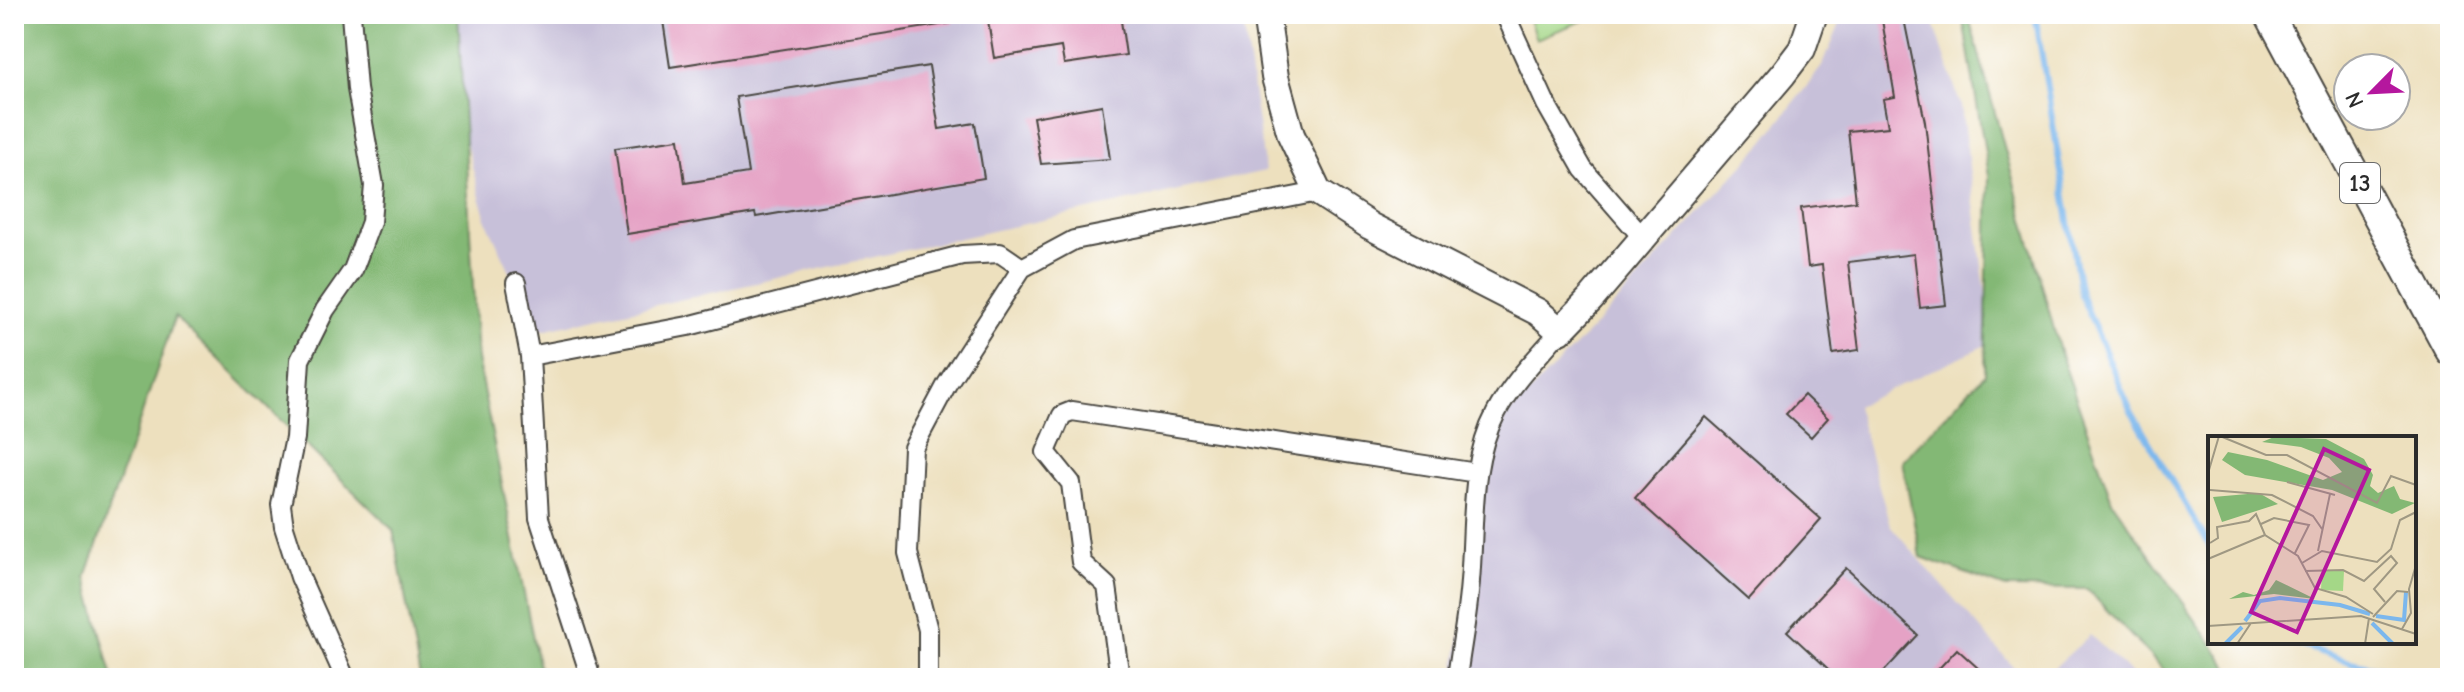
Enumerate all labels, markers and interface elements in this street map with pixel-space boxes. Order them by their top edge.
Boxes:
north arrow [2332,52,2412,132]
text: N [2340,88,2369,112]
road number: 13 [2340,163,2380,203]
inset map [2208,436,2416,644]

